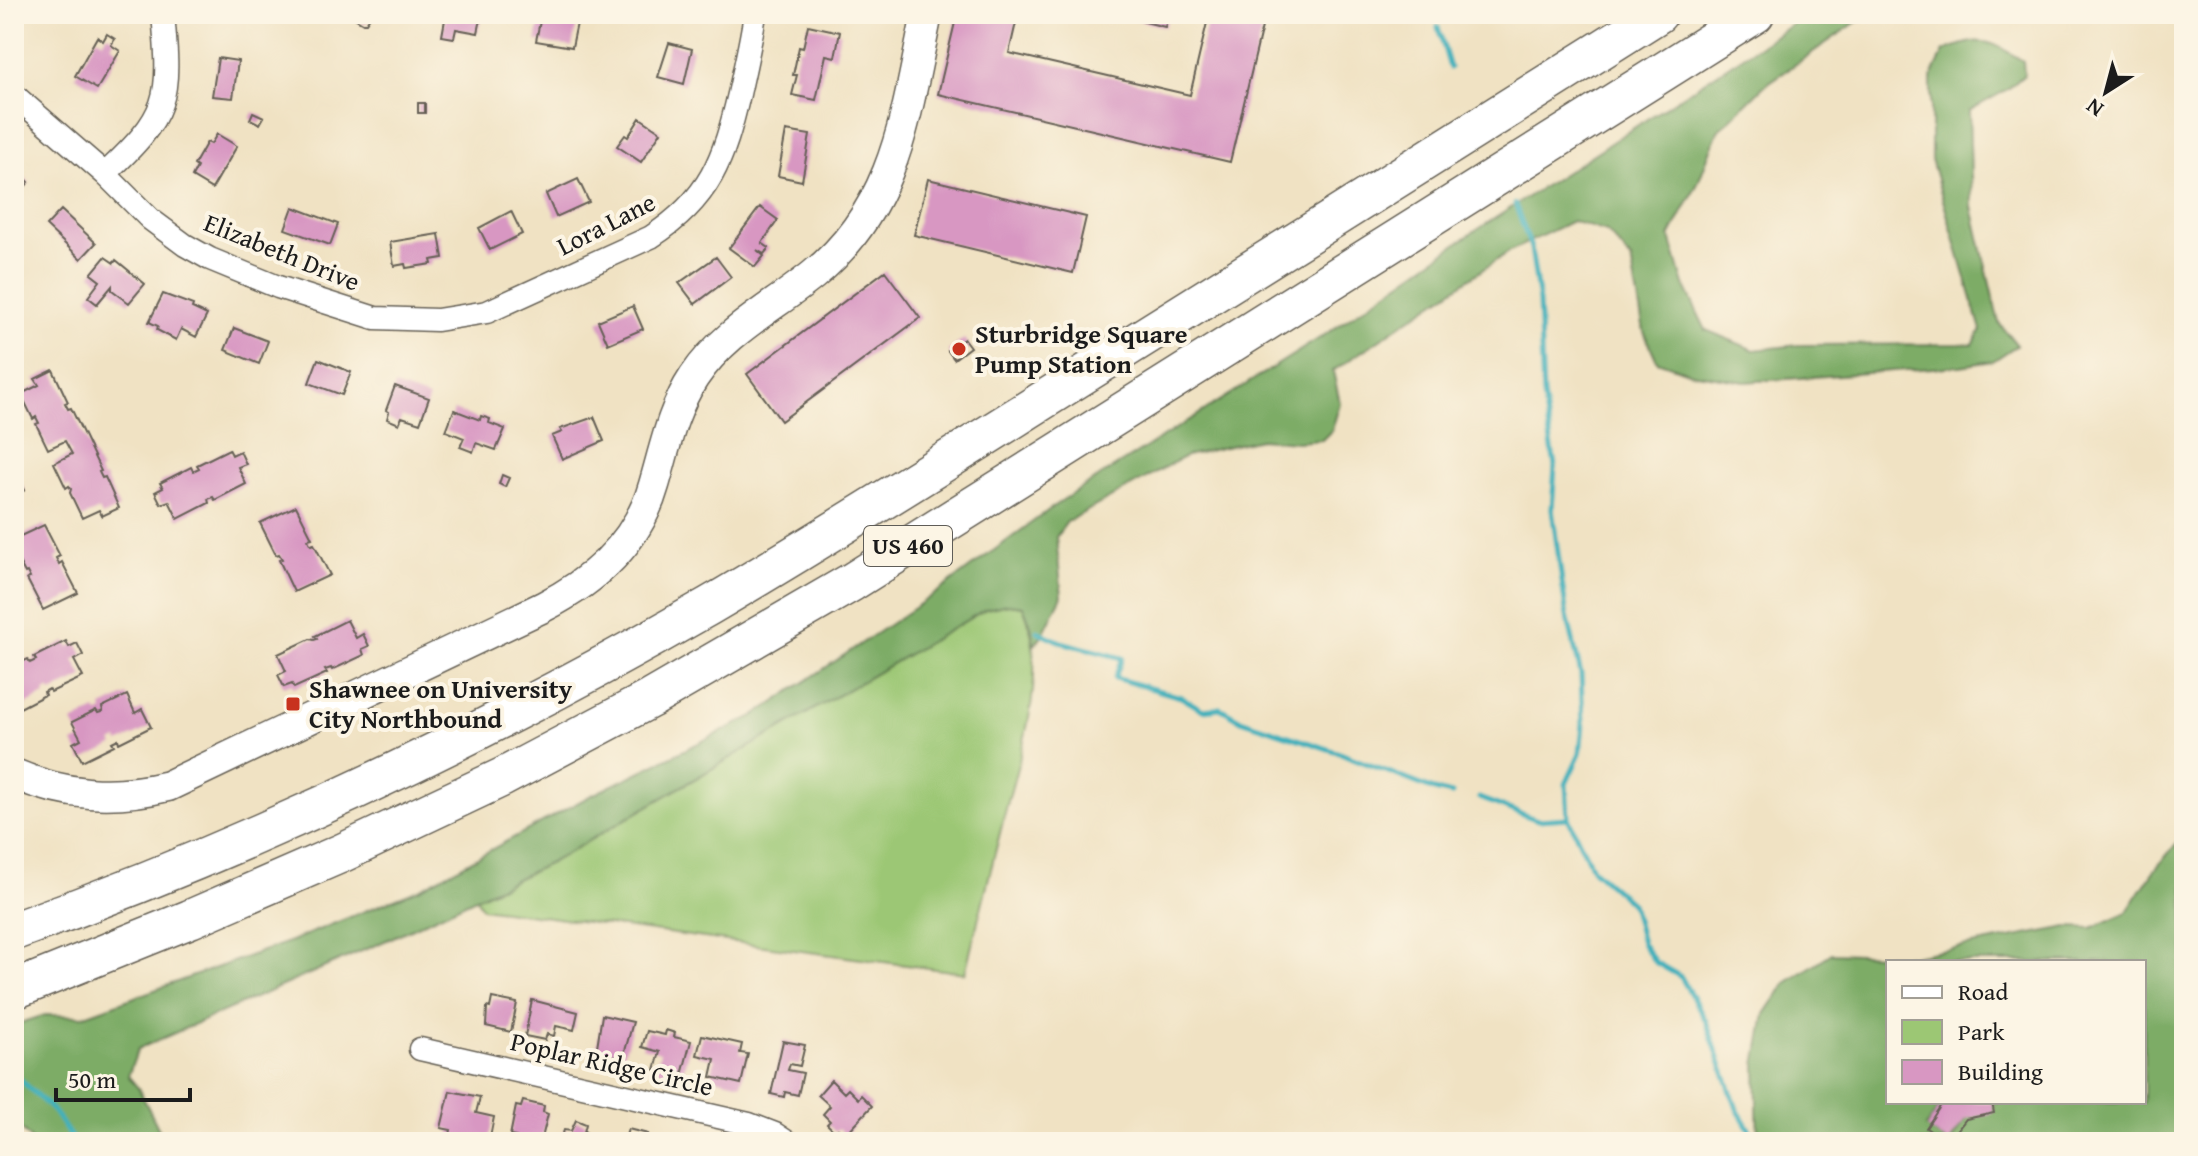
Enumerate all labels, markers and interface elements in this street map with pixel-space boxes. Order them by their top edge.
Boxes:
north arrow [2066,52,2146,132]
text: N [2079,91,2110,125]
street label: Lora Lane [550,182,662,265]
street label: Elizabeth Drive [198,203,366,301]
place label: Sturbridge Square Pump Station [975,314,1188,383]
marker: Sturbridge Square Pump Station [950,340,968,358]
road number: US 460 [864,526,952,566]
place label: Shawnee on University City Northbound [309,669,573,738]
marker: Shawnee on University City Northbound [284,695,302,713]
legend [1886,960,2146,1104]
text: Road [1958,974,2008,1009]
text: Park [1958,1014,2005,1049]
street label: Poplar Ridge Circle [507,1021,717,1106]
scale bar [56,1052,190,1102]
text: Building [1958,1054,2043,1089]
text: 50 m [68,1062,116,1097]

